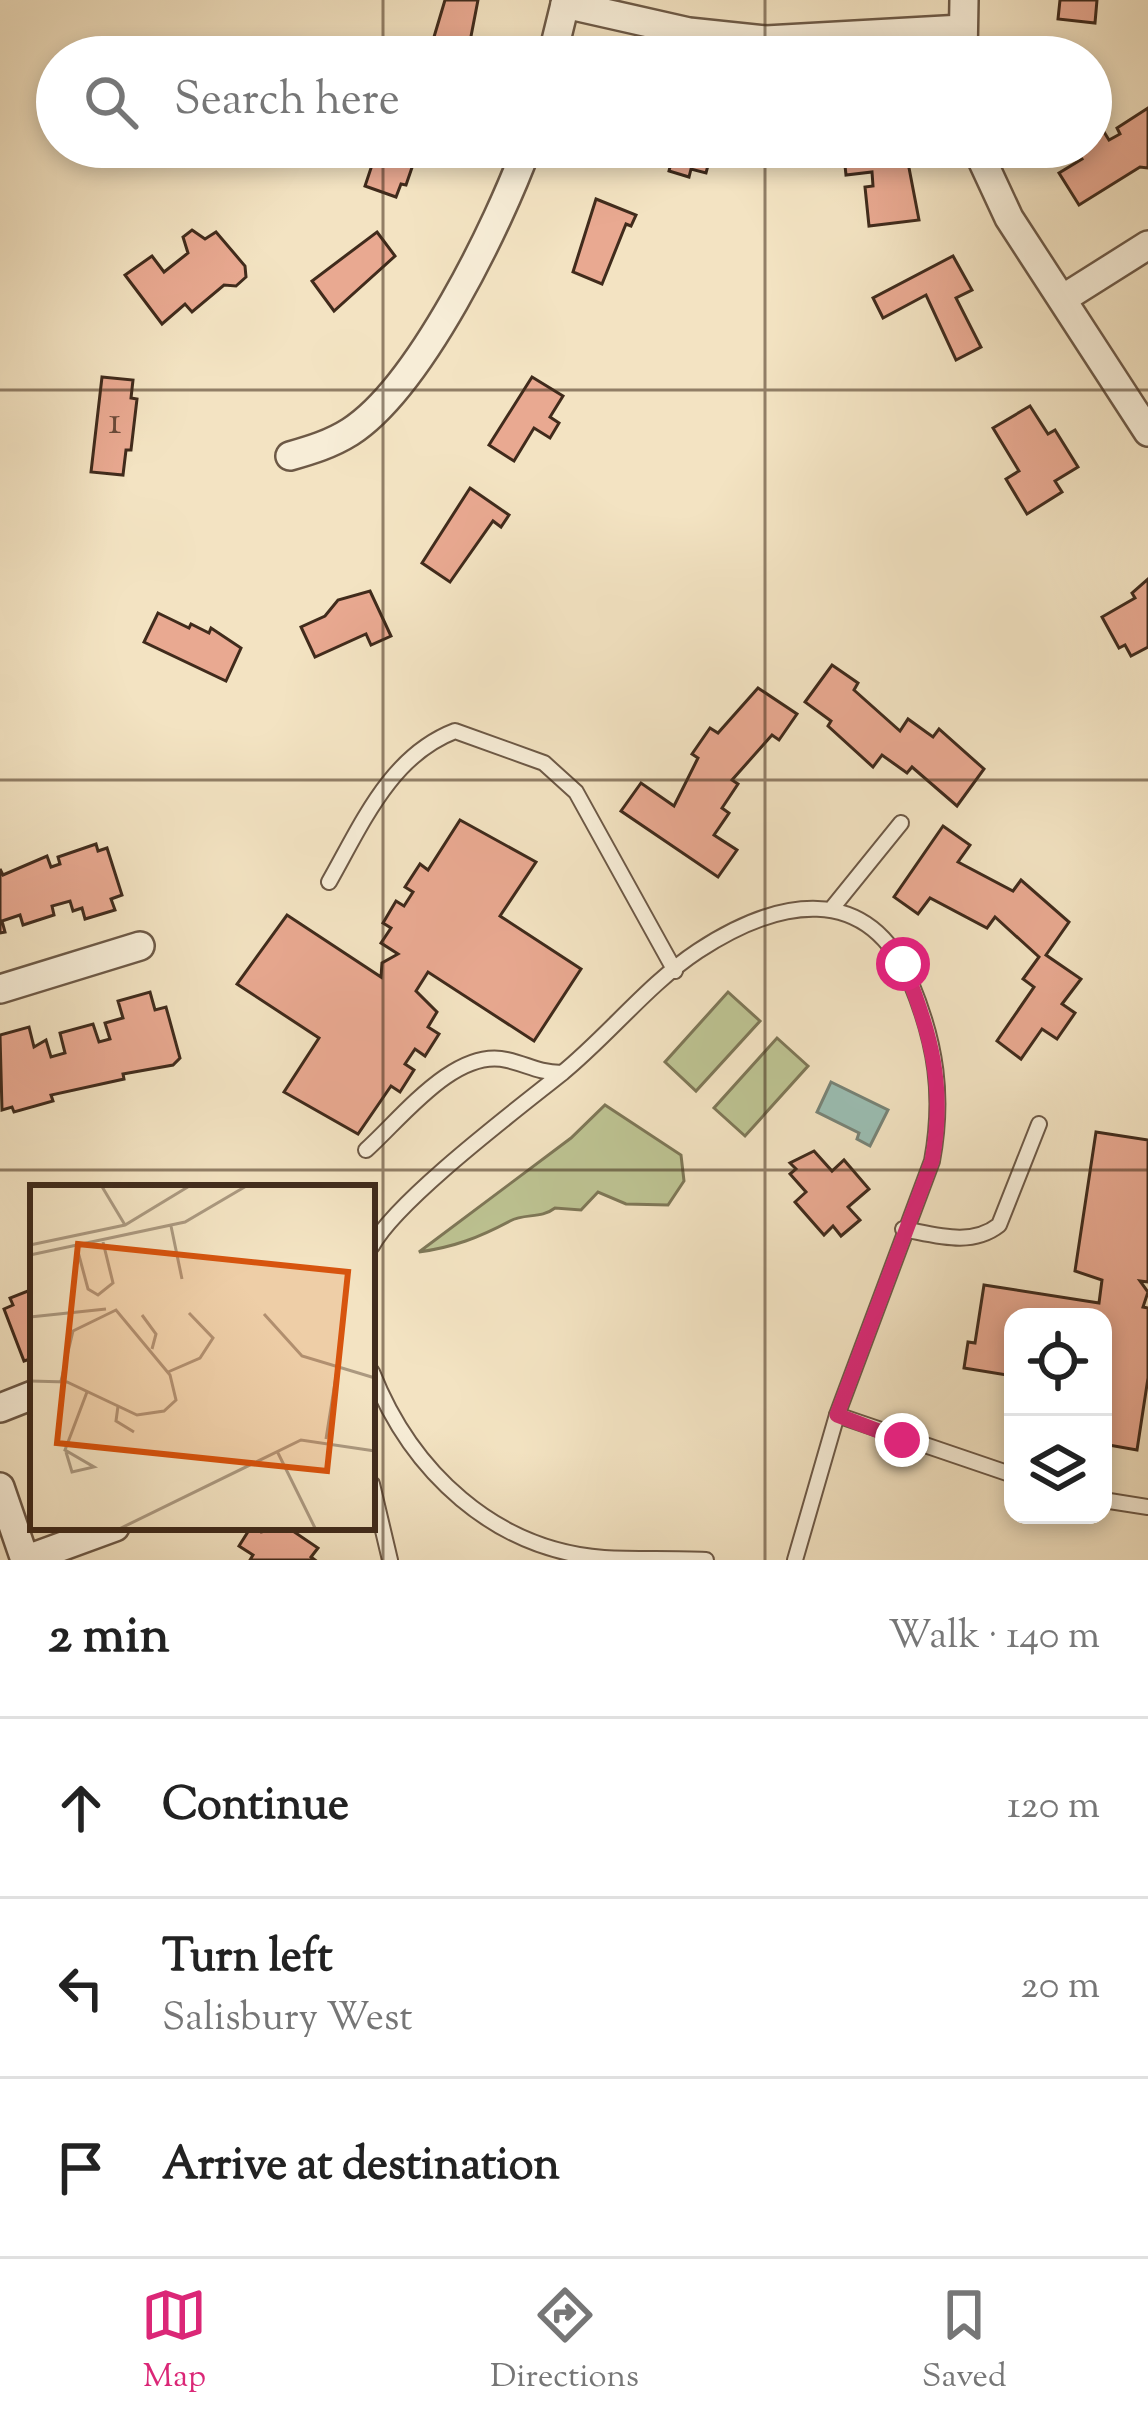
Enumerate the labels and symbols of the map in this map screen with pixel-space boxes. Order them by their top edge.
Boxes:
house number: 1 [108,396,122,452]
route start [876,937,930,991]
inset map [30,1185,375,1530]
route end [875,1413,929,1467]

